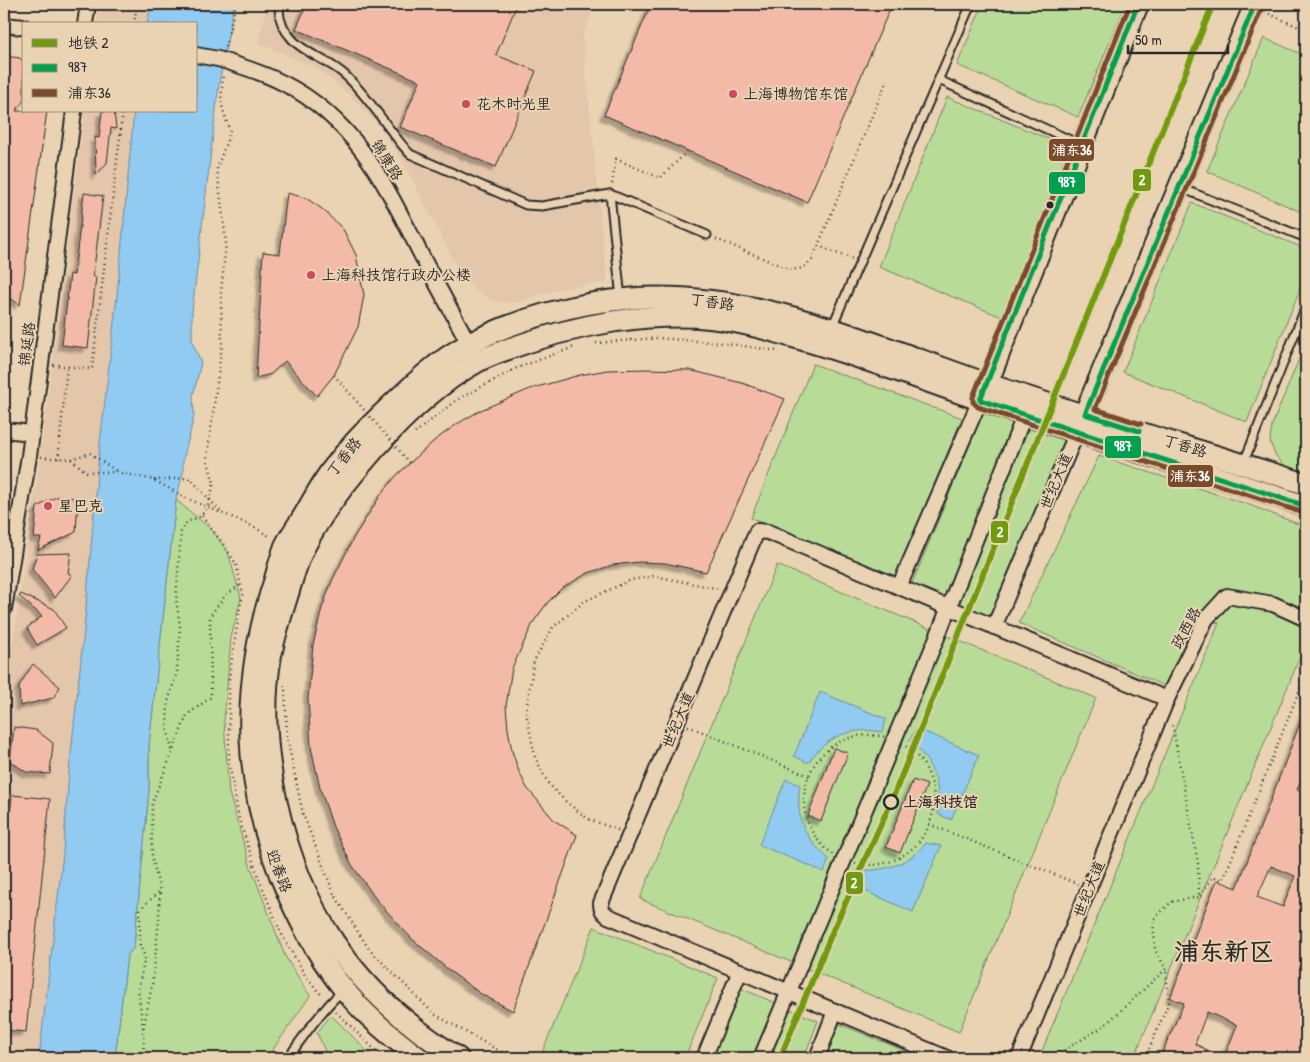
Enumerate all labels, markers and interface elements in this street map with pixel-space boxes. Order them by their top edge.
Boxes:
legend [22,22,198,112]
scale bar [1128,22,1228,54]
text: 50 m [1135,29,1162,50]
text: 地铁 2 [68,32,108,53]
text: 987 [68,56,87,77]
text: 浦东36 [68,82,111,103]
place label: 上海博物馆东馆 [743,83,848,104]
marker: 上海博物馆东馆 [727,88,739,100]
place label: 花木时光里 [476,93,551,114]
marker: 花木时光里 [460,98,472,110]
street label: 锦康路 [367,135,408,184]
line badge: 浦东36 [1048,138,1095,162]
text: 浦东36 [1052,140,1092,159]
line badge: 2 [1132,168,1152,192]
text: 2 [1139,170,1146,189]
line badge: 987 [1048,171,1086,195]
text: 987 [1058,172,1076,191]
unlabelled marker [1045,200,1055,210]
place label: 上海科技馆行政办公楼 [321,264,471,285]
marker: 上海科技馆行政办公楼 [305,269,317,281]
street label: 丁香路 [688,288,736,315]
street label: 锦延路 [13,320,40,368]
street label: 丁香路 [1161,429,1210,462]
street label: 丁香路 [321,433,366,481]
line badge: 987 [1104,435,1142,459]
text: 987 [1114,436,1132,455]
street label: 世纪大道 [1034,449,1077,513]
line badge: 浦东36 [1167,464,1214,488]
text: 浦东36 [1170,466,1210,485]
place label: 星巴克 [58,495,103,516]
marker: 星巴克 [42,500,54,512]
line badge: 2 [990,520,1009,544]
text: 2 [997,522,1004,541]
street label: 政西路 [1165,603,1206,653]
street label: 世纪大道 [656,688,699,752]
place label: 上海科技馆 [903,791,978,812]
marker: 上海科技馆 [883,794,899,810]
street label: 迎春路 [262,846,297,896]
street label: 世纪大道 [1068,857,1110,921]
line badge: 2 [845,871,864,895]
text: 2 [851,873,858,892]
district label: 浦东新区 [1174,934,1274,968]

